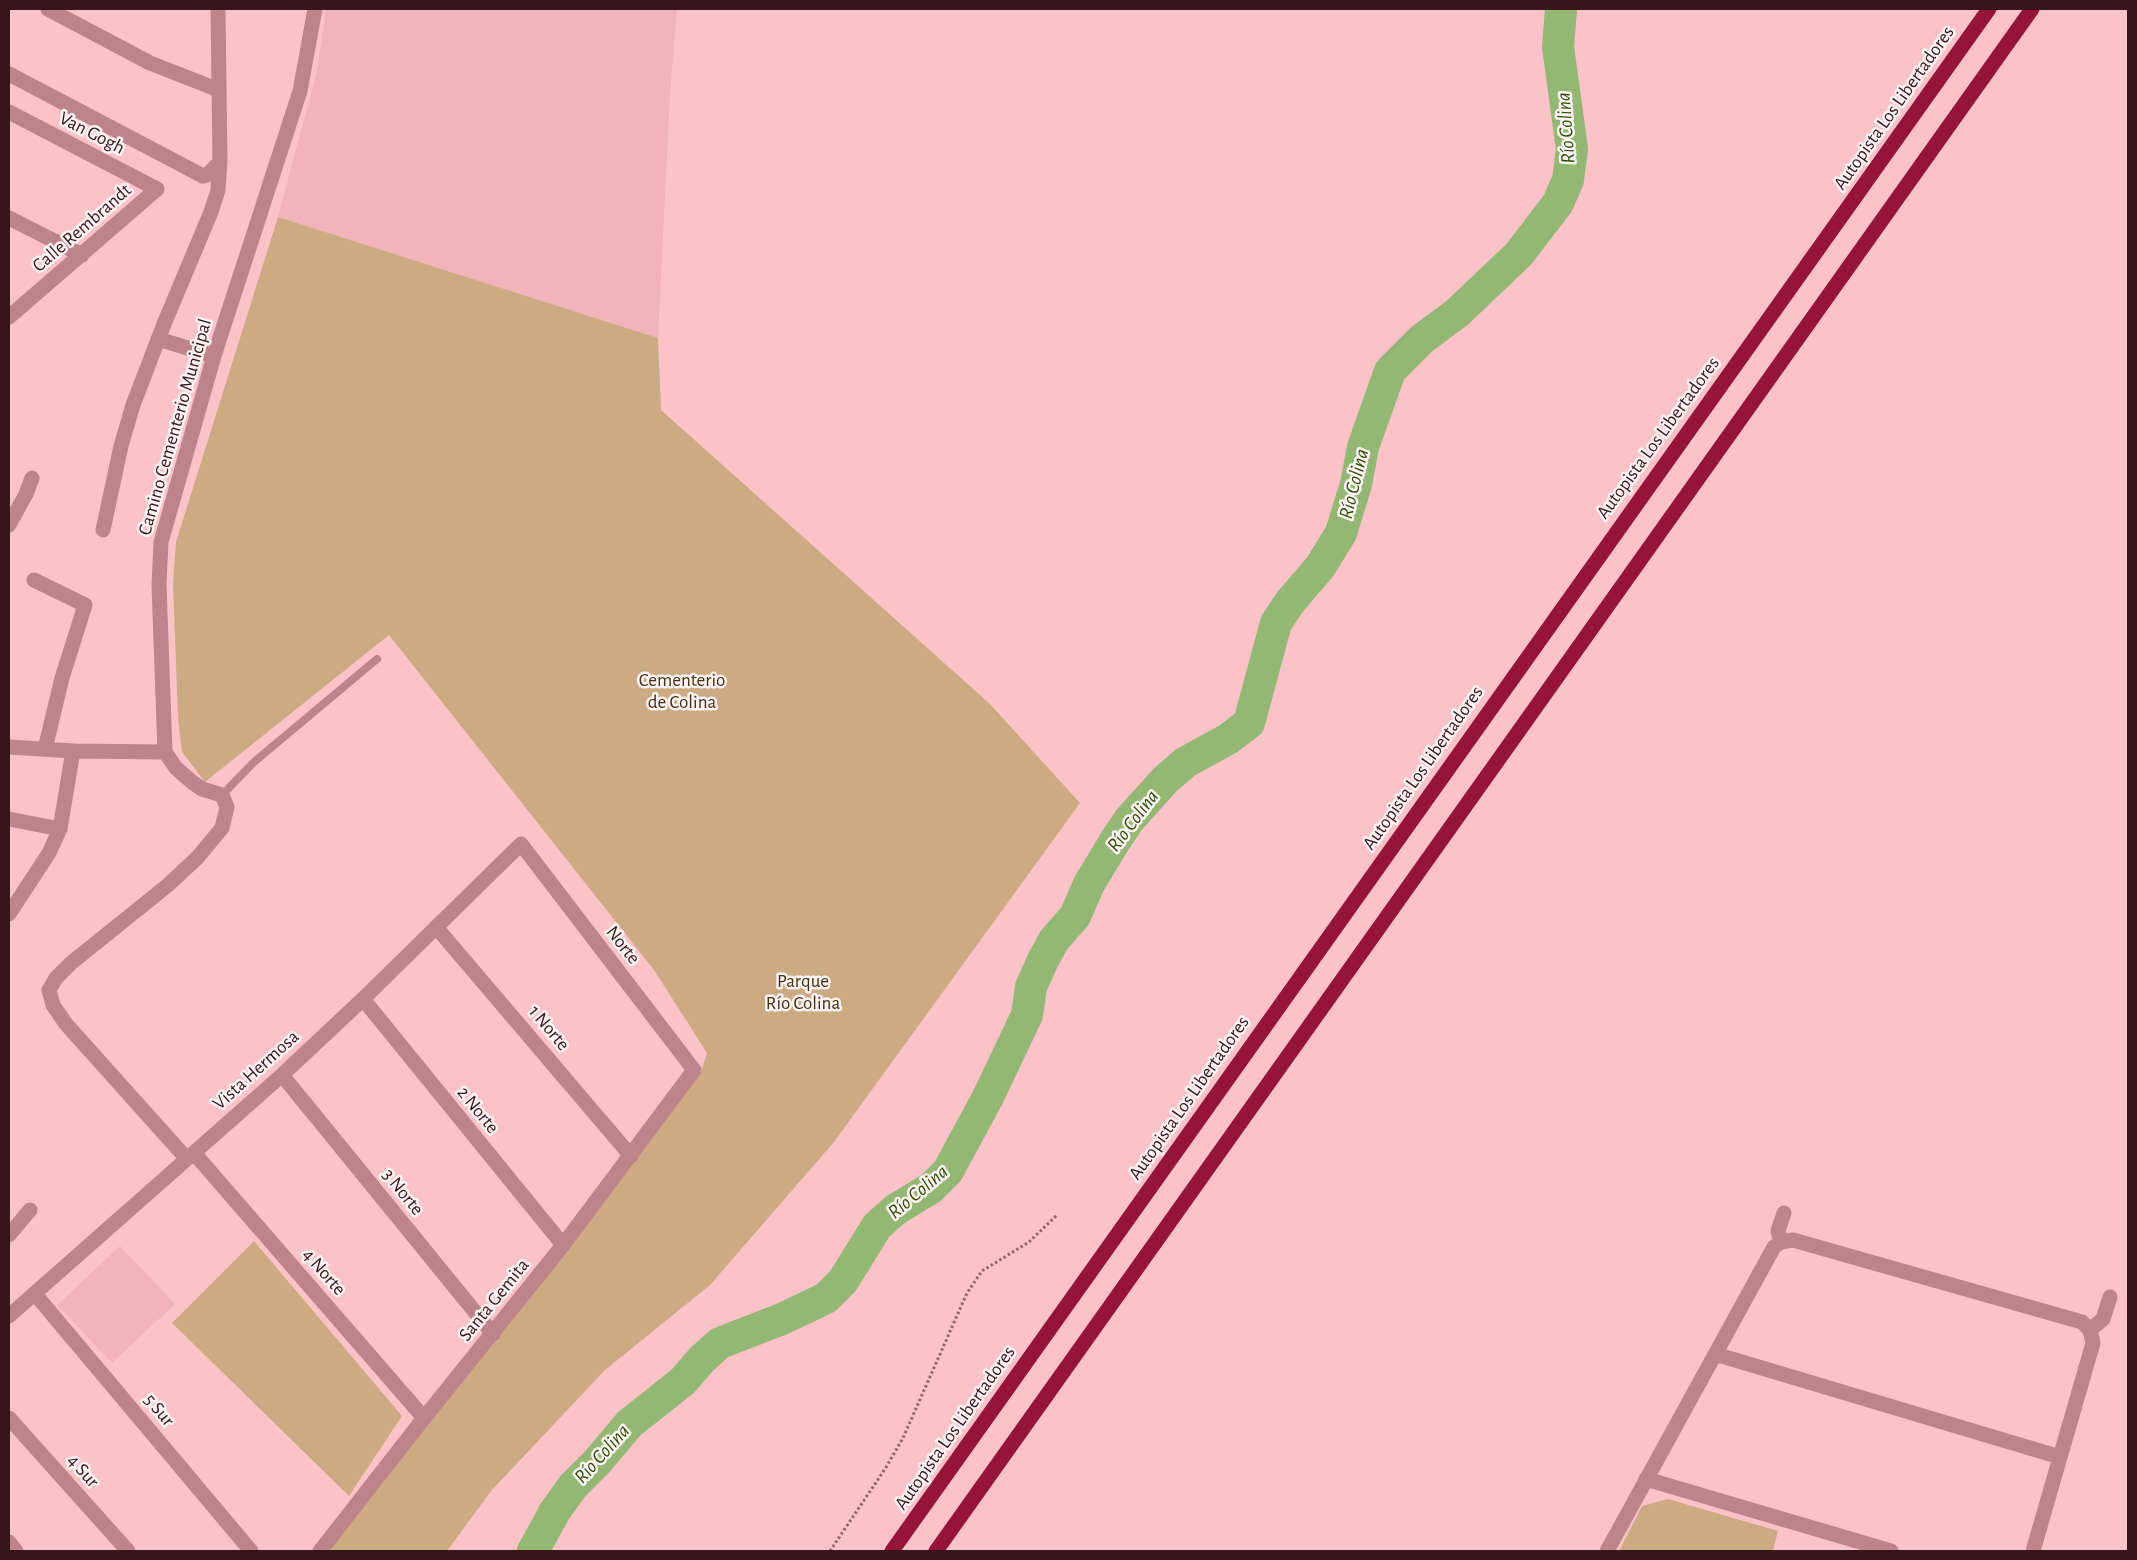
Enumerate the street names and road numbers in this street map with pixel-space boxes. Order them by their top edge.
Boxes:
street label: Autopista Los Libertadores [1829,22,1959,194]
street label: Van Gogh [55,107,129,159]
street label: Calle Rembrandt [28,179,136,277]
street label: Camino Cementerio Municipal [133,316,217,538]
street label: Autopista Los Libertadores [1592,353,1724,523]
street label: Autopista Los Libertadores [1358,682,1488,854]
street label: Norte [601,921,645,969]
street label: 1 Norte [524,1001,574,1055]
street label: Autopista Los Libertadores [1124,1012,1254,1184]
street label: Vista Hermosa [208,1025,304,1115]
street label: 2 Norte [452,1082,504,1138]
street label: 3 Norte [377,1164,429,1220]
street label: 4 Norte [297,1244,351,1300]
street label: Santa Gemita [454,1254,534,1346]
street label: Autopista Los Libertadores [890,1342,1020,1514]
street label: 5 Sur [139,1389,179,1431]
street label: 4 Sur [62,1450,104,1492]

